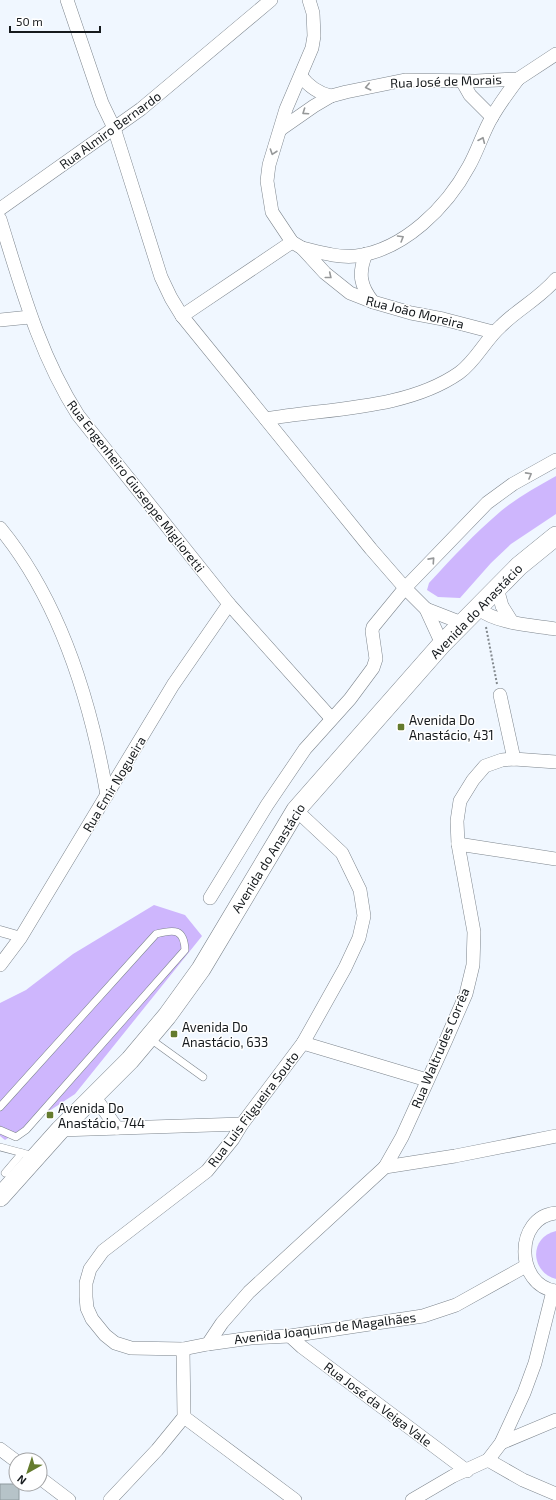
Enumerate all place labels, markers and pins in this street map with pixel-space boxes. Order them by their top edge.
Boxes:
place label: Avenida Do Anastácio, 431 [409,712,494,743]
marker: Avenida Do Anastácio, 431 [396,722,406,732]
place label: Avenida Do Anastácio, 633 [182,1019,268,1050]
marker: Avenida Do Anastácio, 633 [169,1029,179,1039]
place label: Avenida Do Anastácio, 744 [58,1100,145,1131]
marker: Avenida Do Anastácio, 744 [45,1110,55,1120]

